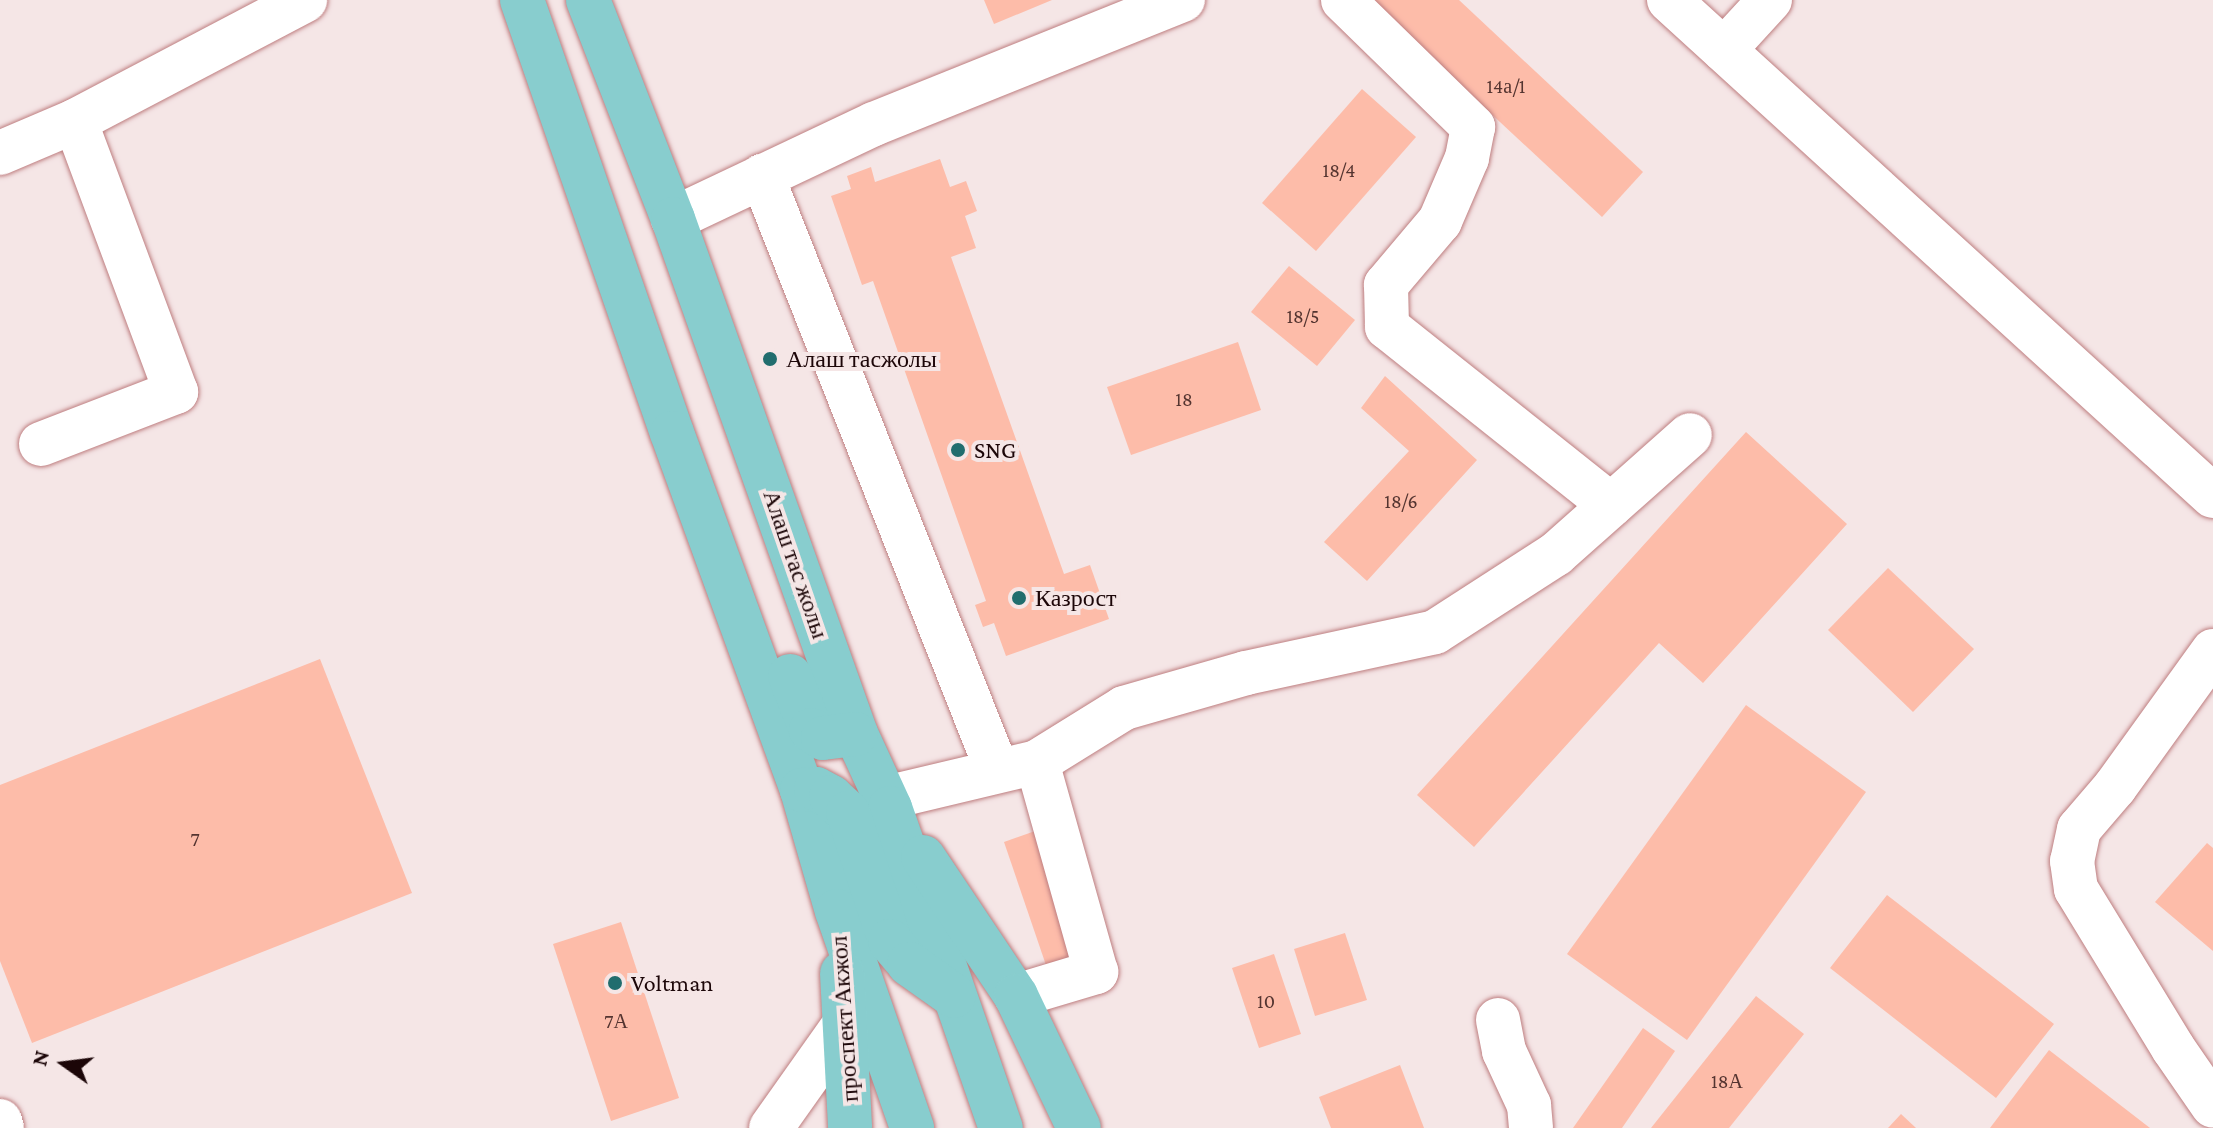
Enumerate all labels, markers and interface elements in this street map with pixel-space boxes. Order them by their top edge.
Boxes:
house number: 14а/1 [1486,74,1526,98]
house number: 18/4 [1322,158,1356,182]
house number: 18/5 [1286,304,1320,328]
place label: Алаш тасжолы [786,345,937,373]
marker: Алаш тасжолы [761,350,779,368]
house number: 18 [1175,387,1193,411]
place label: SNG [974,436,1016,464]
marker: SNG [949,441,967,459]
street label: Алаш тас жолы [757,486,835,642]
house number: 18/6 [1384,489,1418,513]
place label: Казрост [1035,584,1117,612]
marker: Казрост [1010,589,1028,607]
house number: 7 [190,827,200,851]
street label: проспект Акжол [824,935,864,1103]
place label: Voltman [631,969,713,997]
marker: Voltman [606,974,624,992]
house number: 10 [1257,989,1275,1013]
house number: 7А [604,1009,628,1033]
north arrow [24,1024,104,1104]
text: N [26,1048,54,1068]
house number: 18А [1711,1069,1743,1093]

